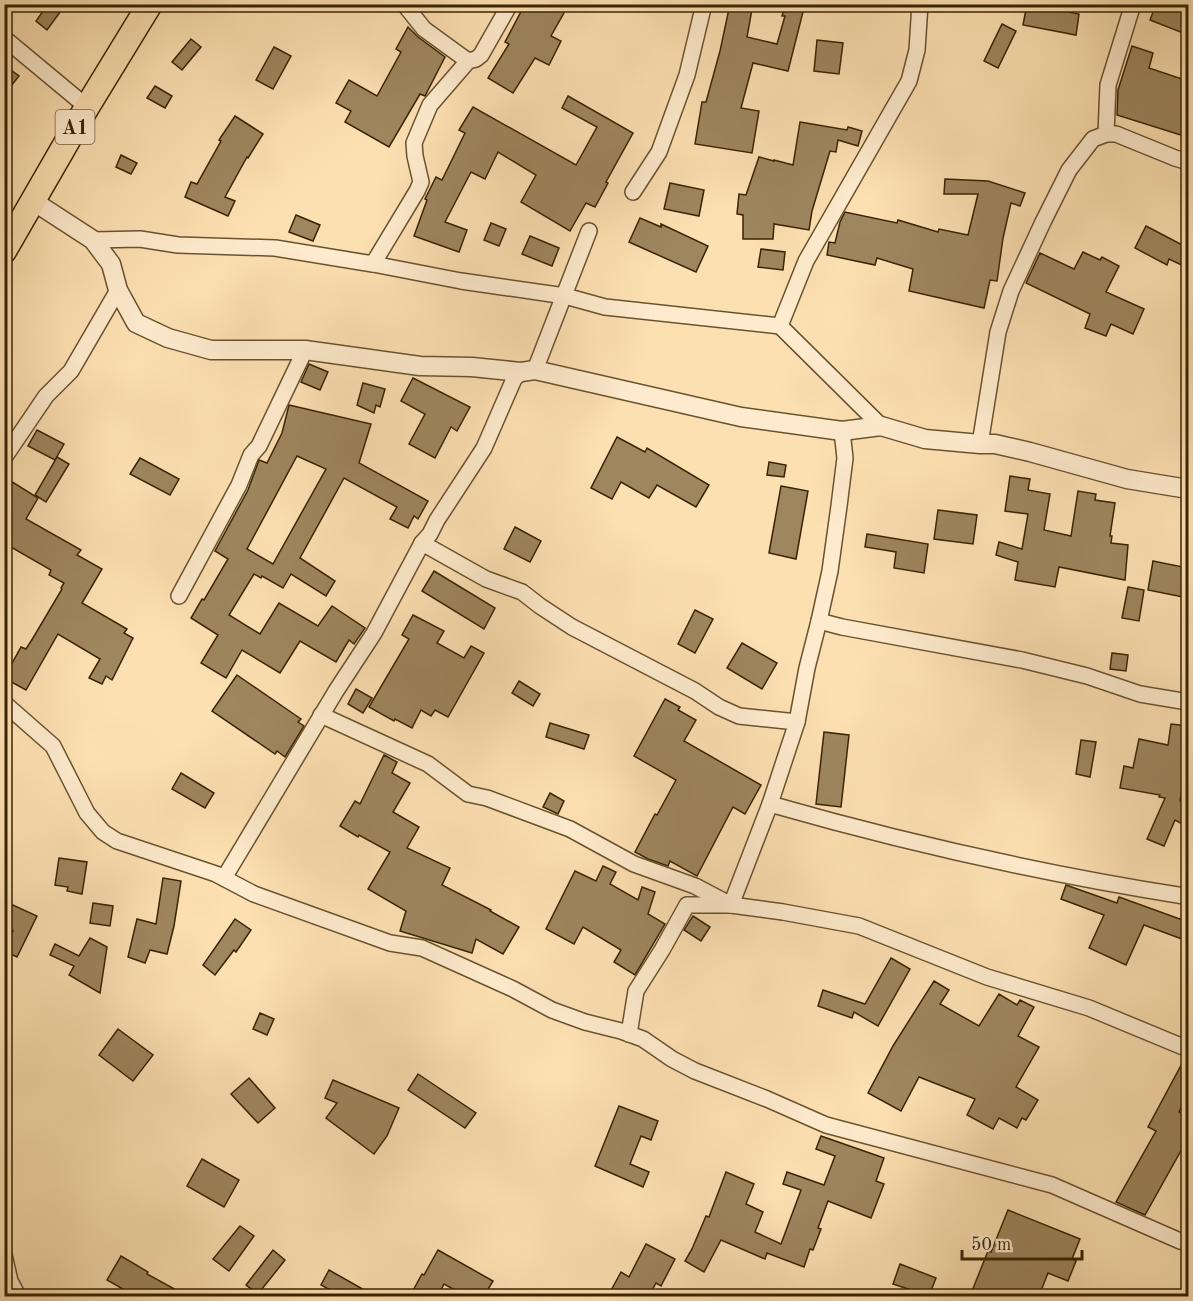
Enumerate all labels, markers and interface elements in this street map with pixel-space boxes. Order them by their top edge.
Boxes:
road number: A1 [56,110,94,144]
scale bar [962,1223,1082,1261]
text: 50 m [971,1236,1011,1254]

